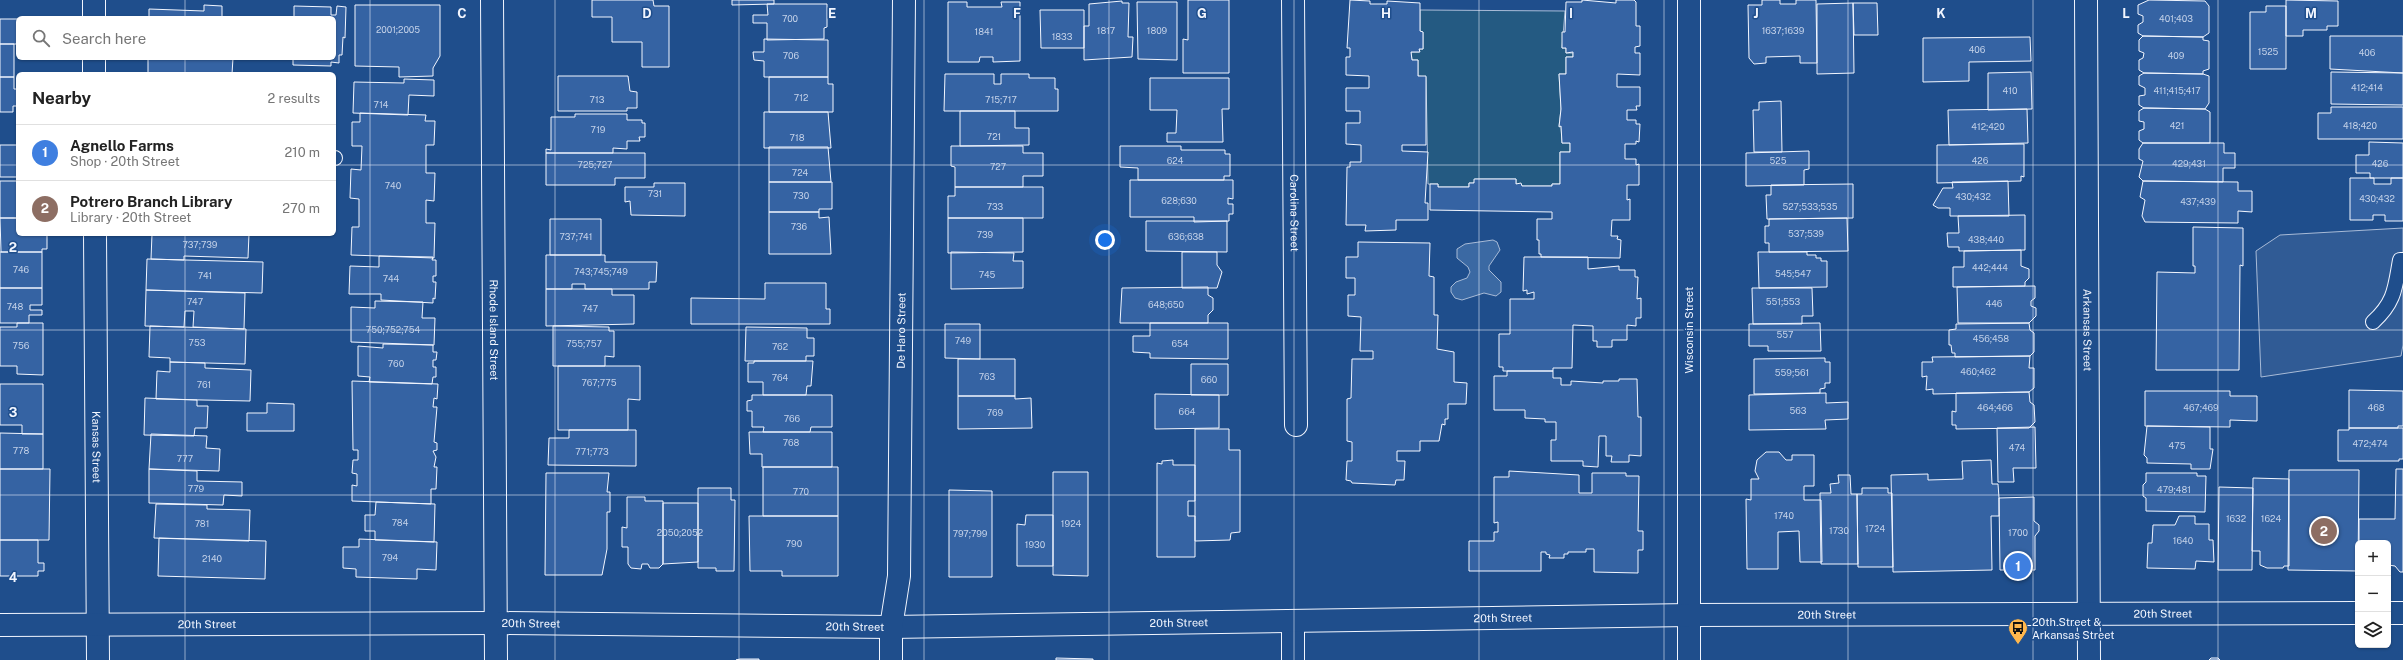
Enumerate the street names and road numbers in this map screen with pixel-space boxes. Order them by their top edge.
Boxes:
street label: Carolina Street [1288,174,1301,252]
street label: Rhode Island Street [488,279,500,381]
street label: Wisconsin Street [1683,287,1695,373]
street label: Arkansas Street [2081,289,2094,371]
street label: De Haro Street [895,292,907,369]
street label: Kansas Street [90,411,103,483]
street label: 20th Street [2133,607,2192,620]
street label: 20th Street [1797,609,1856,621]
street label: 20th Street [1473,611,1532,624]
street label: 20th Street [1149,616,1208,629]
street label: 20th Street [502,617,560,630]
street label: 20th Street [178,618,236,630]
street label: 20th Street [826,620,884,633]

